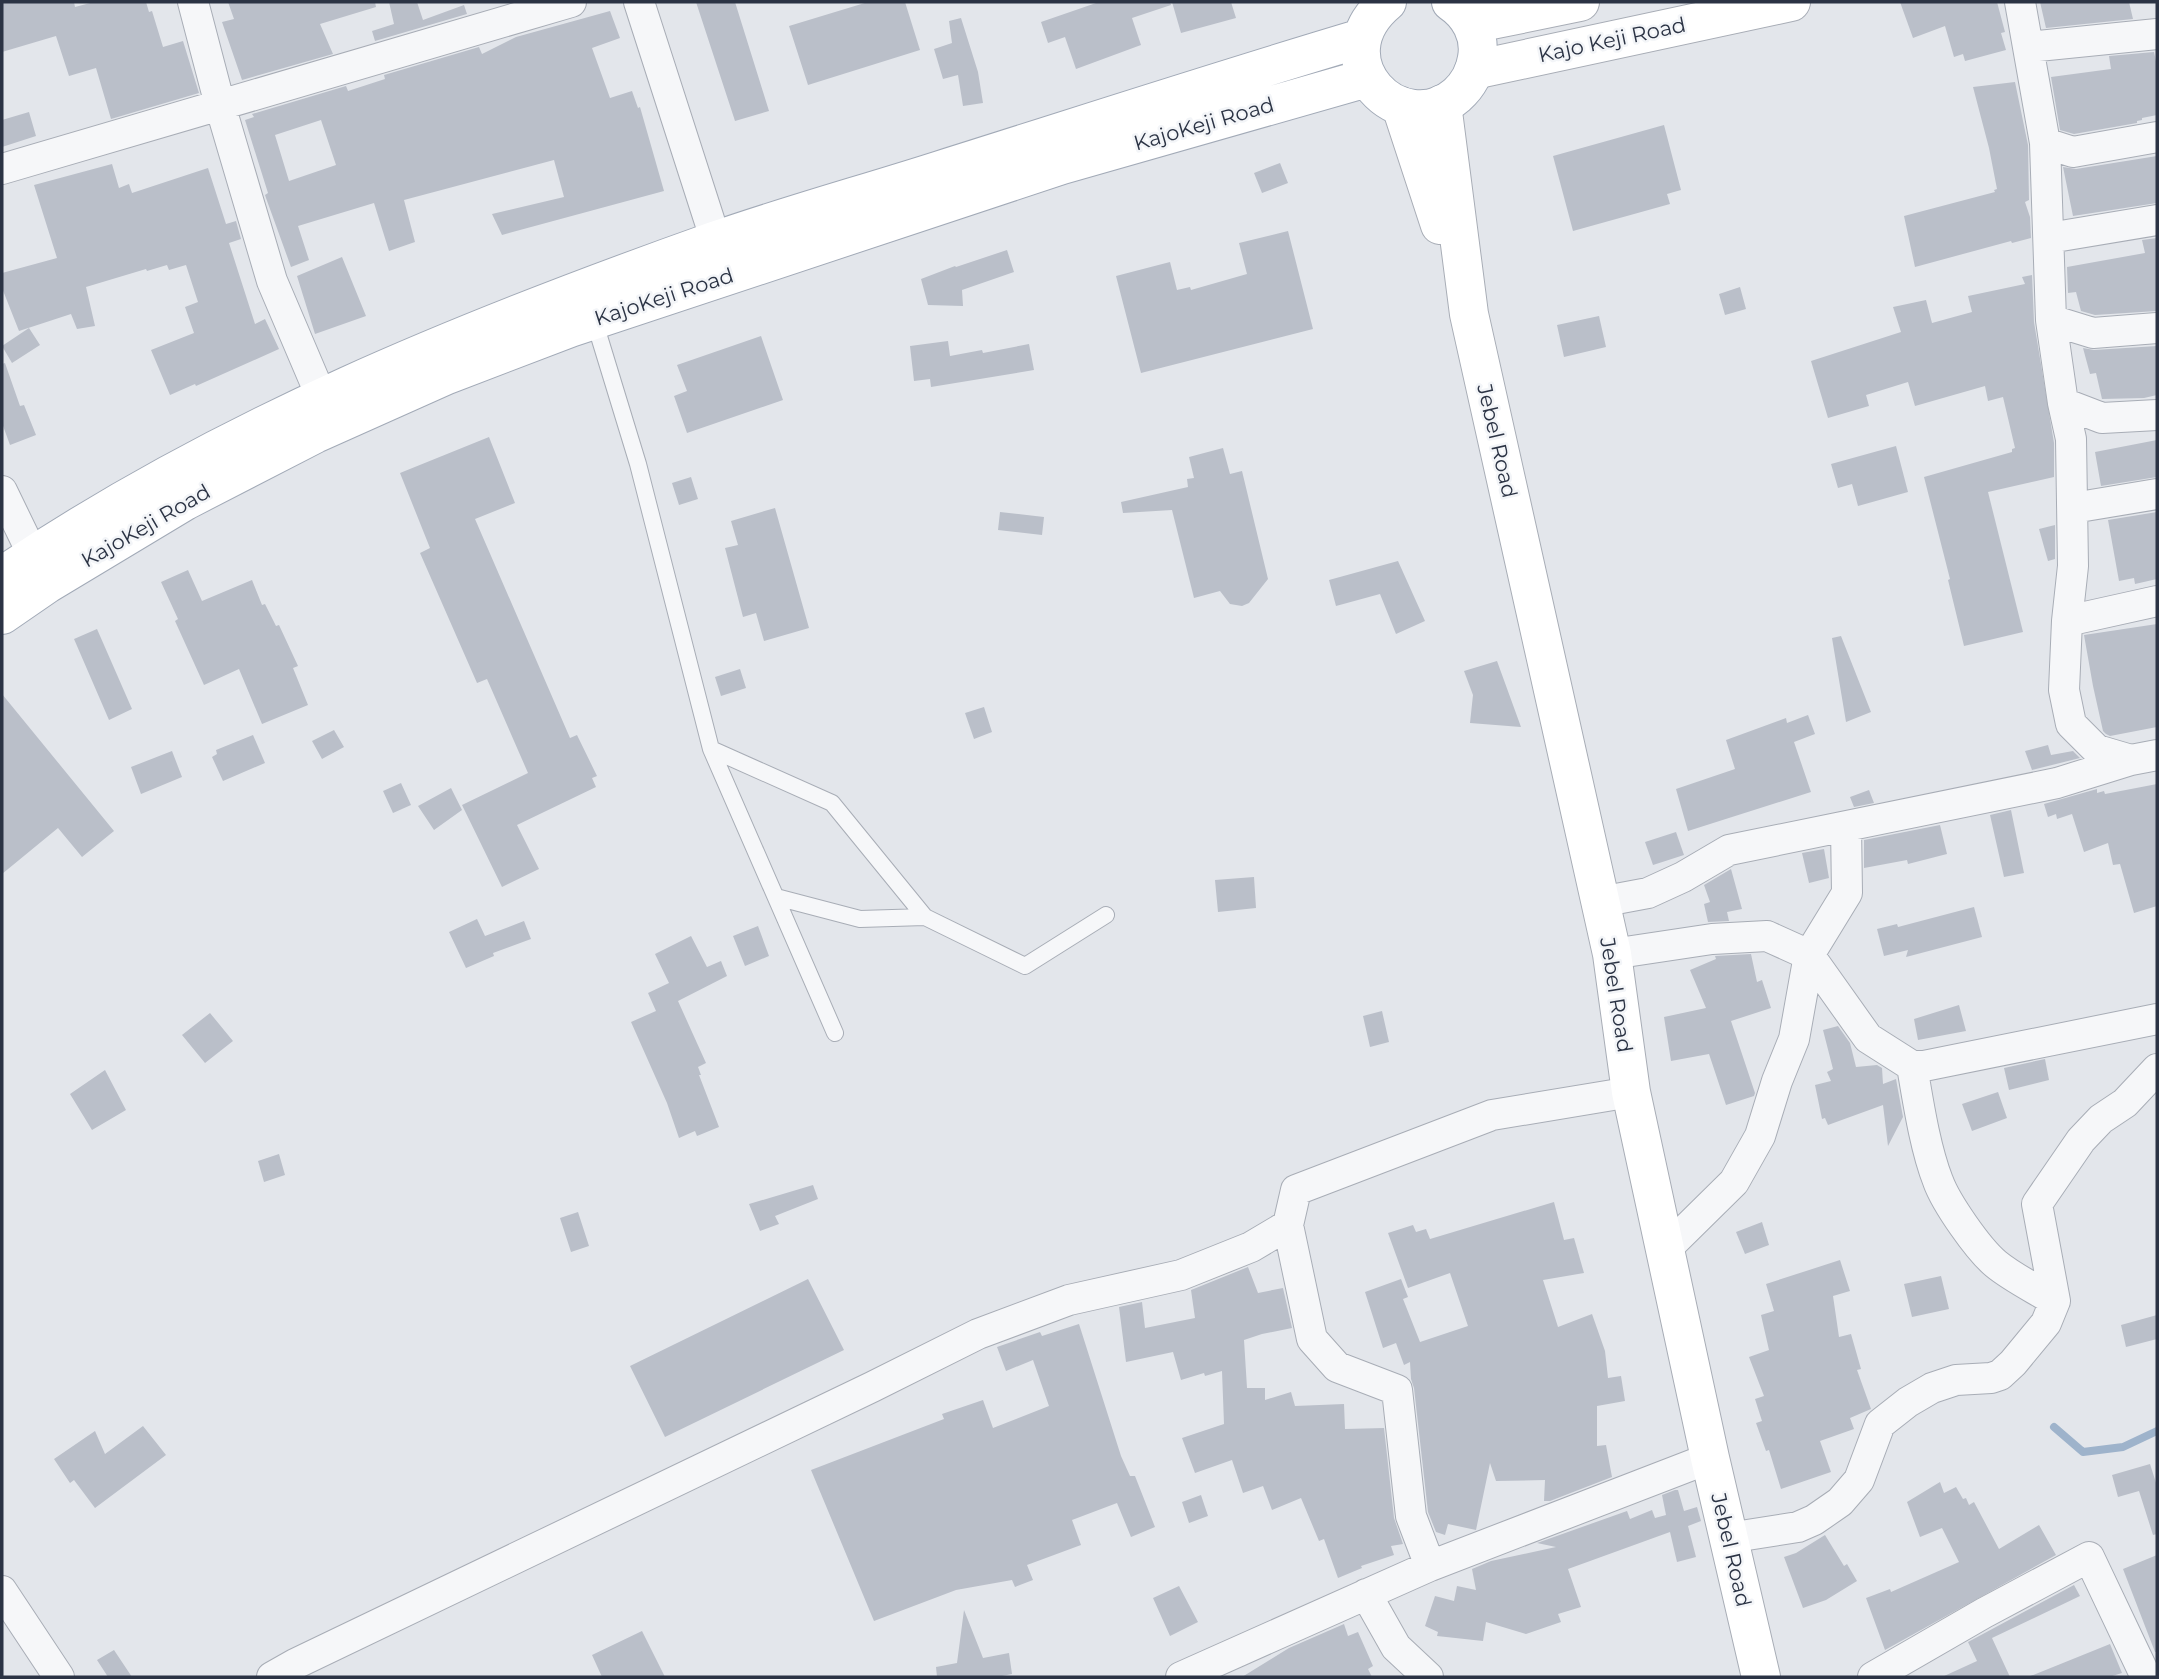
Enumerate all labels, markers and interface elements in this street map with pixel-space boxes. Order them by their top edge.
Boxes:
street label: Kajo Keji Road [1536,12,1688,67]
street label: KajoKeji Road [1131,92,1277,155]
street label: KajoKeji Road [591,262,737,331]
street label: Jebel Road [1472,380,1523,500]
street label: KajoKeji Road [77,479,215,573]
street label: Jebel Road [1595,935,1638,1054]
street label: Jebel Road [1706,1489,1757,1609]

